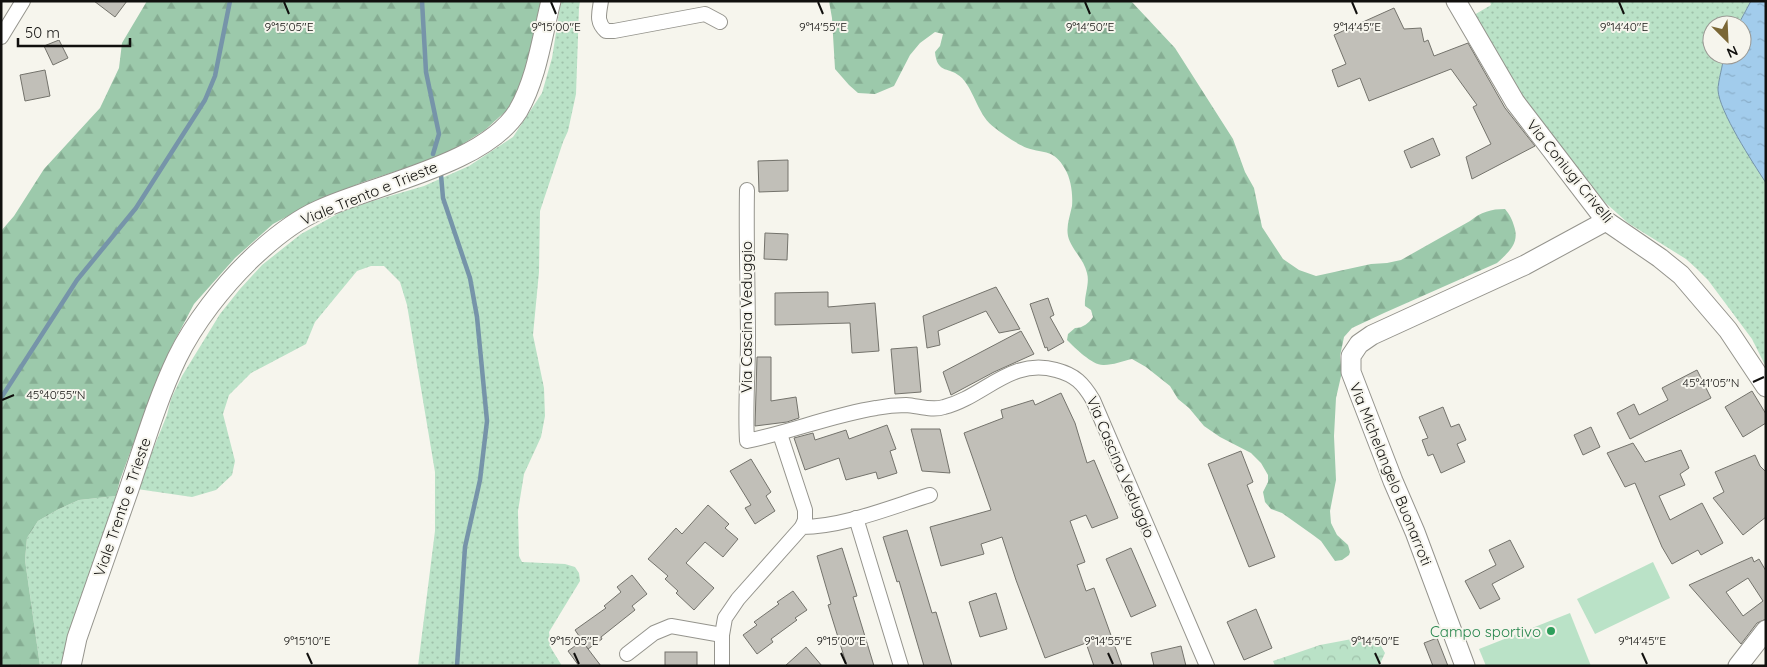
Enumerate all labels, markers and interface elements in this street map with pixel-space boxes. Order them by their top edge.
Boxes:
scale bar [18,15,130,47]
north arrow [1702,15,1752,65]
text: 9°15'05"E [264,19,314,34]
text: 9°15'00"E [531,19,581,34]
text: 9°14'55"E [799,19,847,34]
text: 9°14'50"E [1066,19,1115,34]
text: 9°14'45"E [1333,19,1381,34]
text: 9°14'40"E [1600,19,1648,34]
text: 50 m [25,23,60,42]
text: N [1724,42,1741,62]
street label: Via Coniugi Crivelli [1523,116,1617,226]
street label: Viale Trento e Trieste [298,157,440,229]
street label: Via Cascina Veduggio [737,241,756,393]
text: 45°41'05"N [1683,375,1739,390]
street label: Via Michelangelo Buonarroti [1346,380,1436,568]
text: 45°40'55"N [26,387,86,402]
street label: Via Cascina Veduggio [1083,393,1159,541]
street label: Viale Trento e Trieste [89,435,155,579]
place label: Campo sportivo [1430,622,1541,641]
marker: Campo sportivo [1545,625,1557,637]
text: 9°15'10"E [284,633,331,648]
text: 9°15'05"E [549,633,599,648]
text: 9°15'00"E [816,633,866,648]
text: 9°14'55"E [1084,633,1132,648]
text: 9°14'50"E [1351,633,1400,648]
text: 9°14'45"E [1618,633,1666,648]

